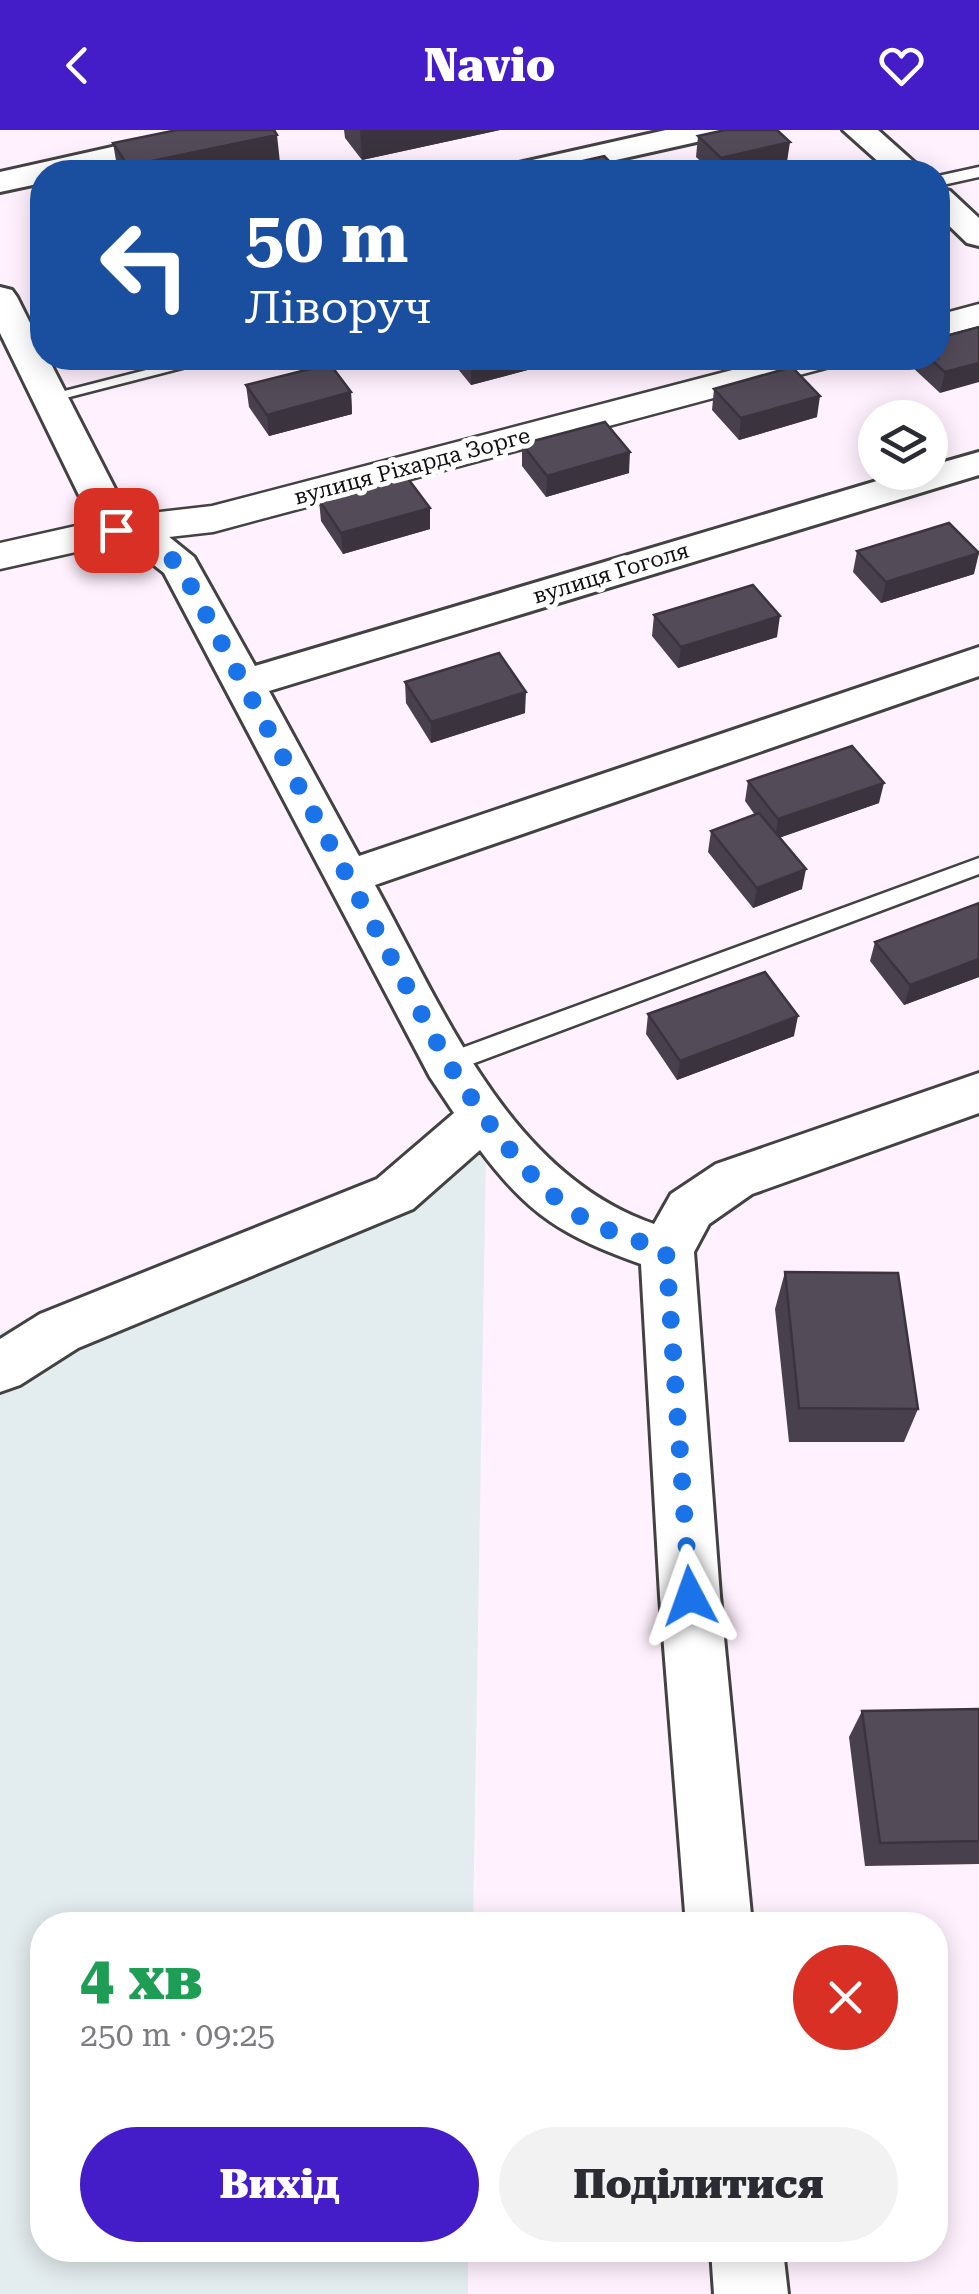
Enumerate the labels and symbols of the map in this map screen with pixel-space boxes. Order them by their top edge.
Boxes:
street label: вулиця Ріхарда Зорге [291,422,533,510]
pin [74,488,159,573]
street label: вулиця Гоголя [530,537,692,609]
position arrow [638,1544,742,1648]

